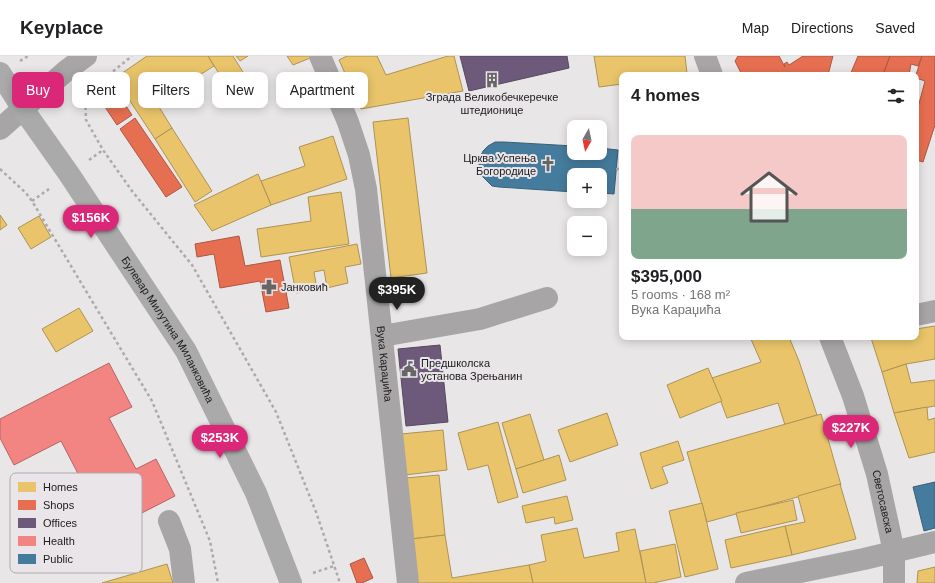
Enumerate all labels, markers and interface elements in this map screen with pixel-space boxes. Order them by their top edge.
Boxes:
text: Keyplace [20,17,103,38]
text: Map [742,20,769,36]
text: Directions [791,20,853,36]
text: Saved [875,20,915,36]
building icon: Зграда Великобечкеречке штедионице [483,71,501,89]
chip: Buy [12,72,64,108]
chip: Rent [72,72,130,108]
chip: Filters [138,72,204,108]
chip: New [212,72,268,108]
chip: Apartment [276,72,368,108]
icon: filters [885,85,907,107]
text: 4 homes [631,86,700,105]
place label: Зграда Великобечкеречке штедионице [426,91,558,116]
north arrow [567,120,607,160]
map controls [567,120,607,256]
place label: Црква Успења Богородице [463,152,537,177]
church icon: Црква Успења Богородице [539,155,557,173]
icon: home [733,161,805,233]
button: + [567,168,607,208]
pin: $156K [63,205,119,239]
text: $156K [72,210,110,225]
button: − [567,216,607,256]
street label: Булевар Милутина Миланковића [119,254,217,405]
text: $395,000 [631,267,702,286]
pin: $395K [369,277,425,311]
pharmacy icon: Јанковић [260,278,278,296]
place label: Јанковић [281,281,328,293]
text: $395K [378,282,416,297]
text: 5 rooms · 168 m² [631,287,730,302]
text: Вука Караџића [631,302,721,317]
street label: Вука Караџића [375,325,395,403]
place label: Предшколска установа Зрењанин [421,357,522,382]
public building icon: Предшколска установа Зрењанин [400,360,418,378]
pin: $227K [823,415,879,449]
text: $227K [832,420,870,435]
pin: $253K [192,425,248,459]
text: $253K [201,430,239,445]
street label: Светосавска [870,468,896,535]
legend [10,473,142,573]
text: Homes [43,481,78,493]
text: Shops [43,499,75,511]
text: Offices [43,517,78,529]
text: Health [43,535,75,547]
text: Public [43,553,73,565]

